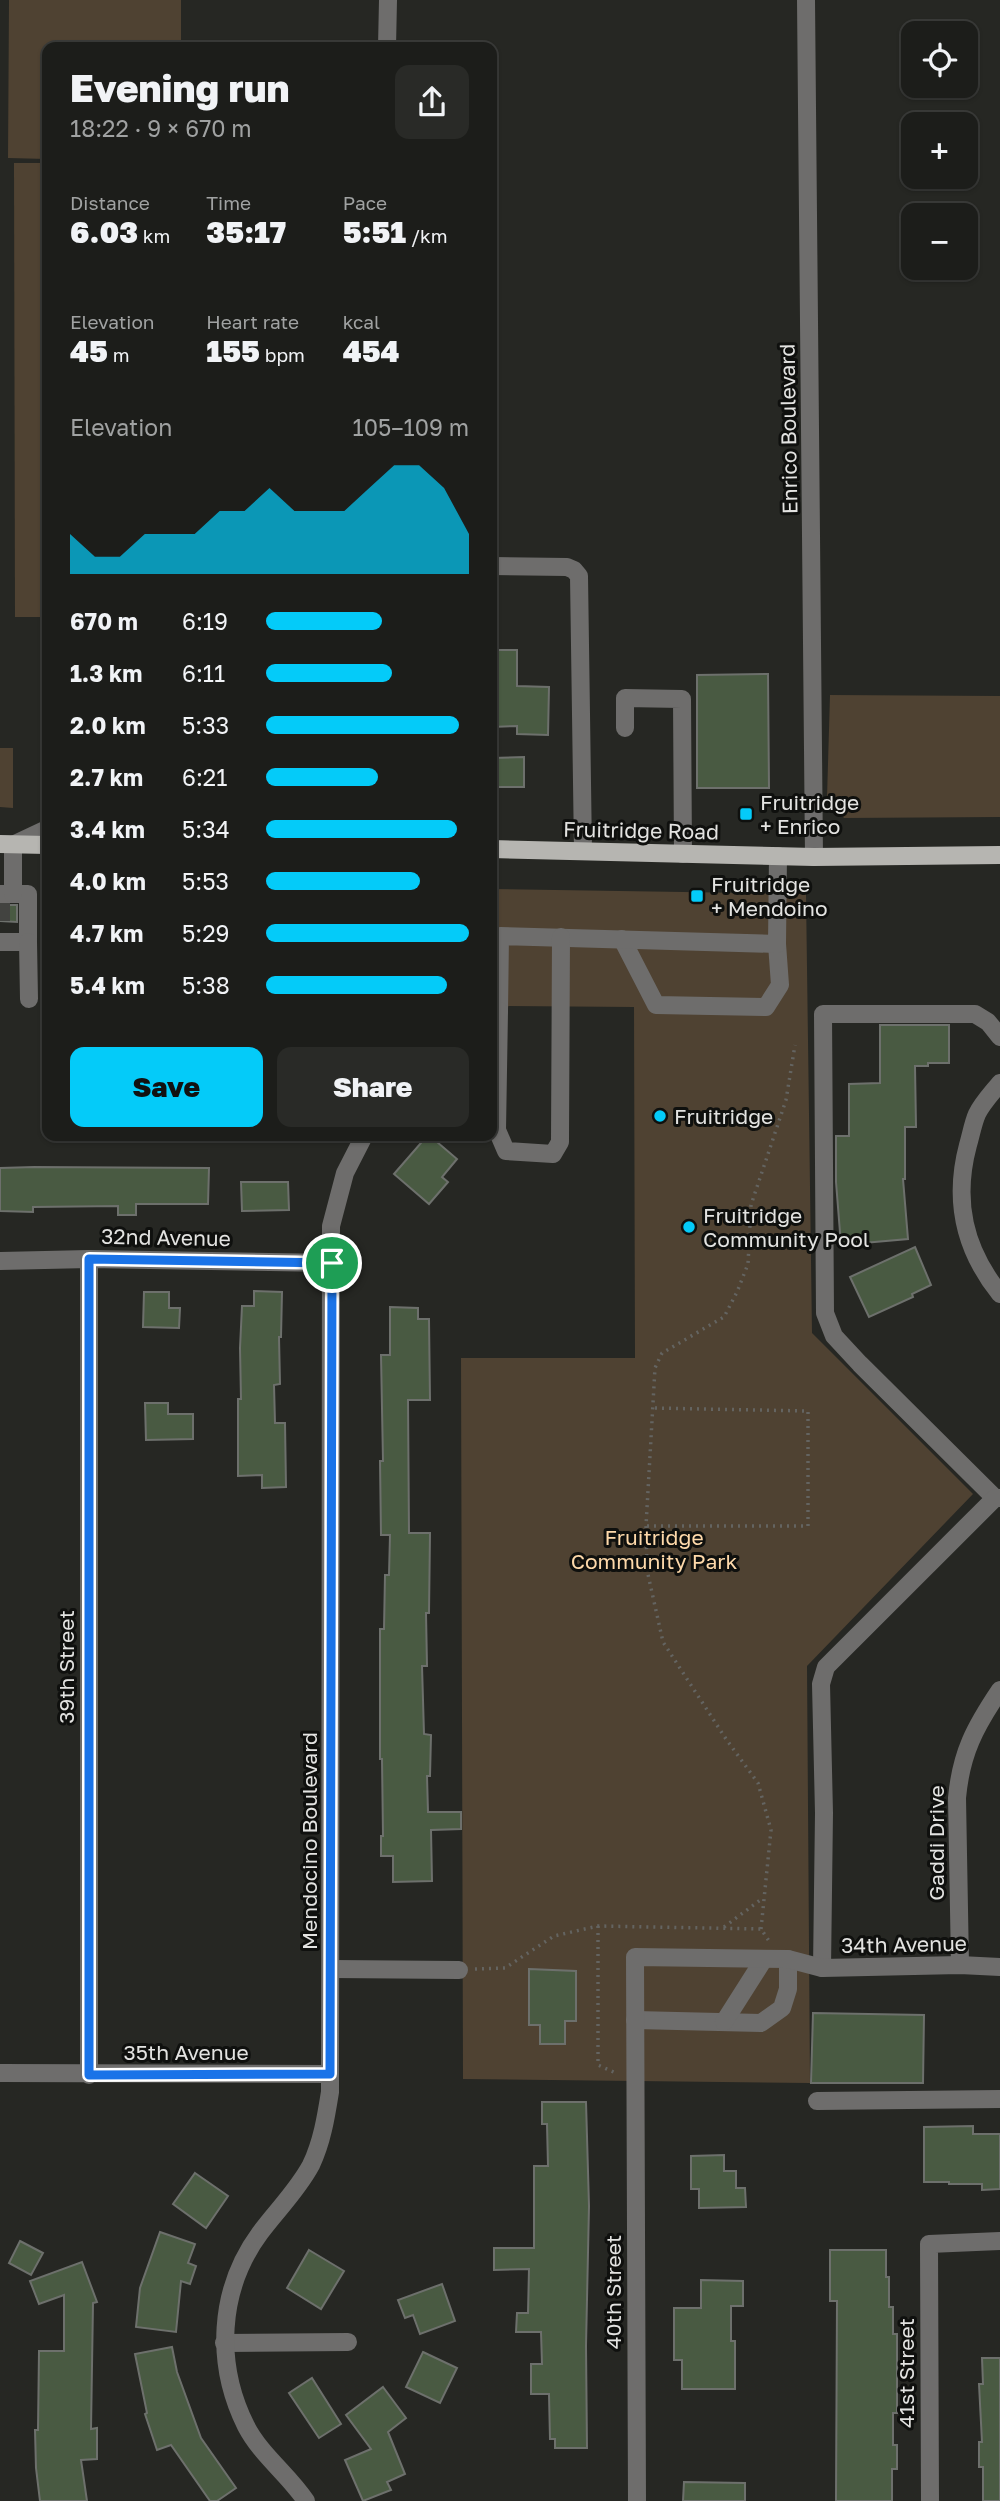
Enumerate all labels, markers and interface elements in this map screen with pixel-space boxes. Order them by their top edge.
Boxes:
map controls [901,21,978,280]
button: locate [901,21,978,98]
text: Evening run [70,65,289,110]
button: share [395,65,469,139]
button: + [901,112,978,189]
text: 18:22 · 9 × 670 m [70,114,252,142]
text: Distance [70,191,150,214]
text: Time [206,191,251,214]
text: Pace [343,191,387,214]
button: − [901,203,978,280]
text: 6.03 [70,214,138,250]
text: 35:17 [206,214,286,250]
text: 5:51 [343,214,406,250]
text: km [138,224,170,247]
text: /km [406,224,448,247]
text: Elevation [70,310,155,333]
text: Heart rate [206,310,299,333]
text: kcal [343,310,380,333]
text: 45 [70,333,108,369]
text: 155 [206,333,260,369]
text: 454 [343,333,400,369]
text: m [108,343,130,366]
text: bpm [260,343,305,366]
street label: Enrico Boulevard [774,344,802,514]
text: Elevation [70,413,172,441]
text: 105–109 m [353,413,469,441]
text: 670 m [70,607,138,635]
text: 6:19 [182,607,228,635]
text: 1.3 km [70,659,142,687]
text: 6:11 [182,659,225,687]
text: 2.0 km [70,711,146,739]
text: 5:33 [182,711,229,739]
text: 2.7 km [70,763,143,791]
text: 6:21 [182,763,227,791]
place label: Fruitridge + Enrico [760,789,859,839]
marker: Fruitridge + Enrico [738,806,754,822]
text: 3.4 km [70,815,145,843]
text: 5:34 [182,815,230,843]
street label: Fruitridge Road [563,816,719,844]
text: 4.0 km [70,867,146,895]
text: 5:53 [182,867,229,895]
place label: Fruitridge + Mendoino [711,871,828,921]
marker: Fruitridge + Mendoino [689,888,705,904]
text: 4.7 km [70,919,144,947]
text: 5:29 [182,919,230,947]
text: 5.4 km [70,971,145,999]
text: 5:38 [182,971,230,999]
button: Save [70,1047,263,1127]
button: Share [277,1047,469,1127]
place label: Fruitridge [674,1103,773,1129]
marker: Fruitridge [652,1108,668,1124]
place label: Fruitridge Community Pool [703,1202,870,1252]
marker: Fruitridge Community Pool [681,1219,697,1235]
street label: 32nd Avenue [101,1223,231,1251]
pin [302,1233,362,1293]
icon: arrive [313,1244,351,1282]
park label: Fruitridge Community Park [571,1524,737,1574]
street label: 39th Street [53,1610,79,1724]
street label: Mendocino Boulevard [296,1732,322,1950]
street label: Gaddi Drive [923,1785,949,1901]
street label: 34th Avenue [841,1930,967,1958]
street label: 35th Avenue [123,2039,249,2065]
street label: 40th Street [600,2235,626,2349]
street label: 41st Street [893,2318,919,2428]

